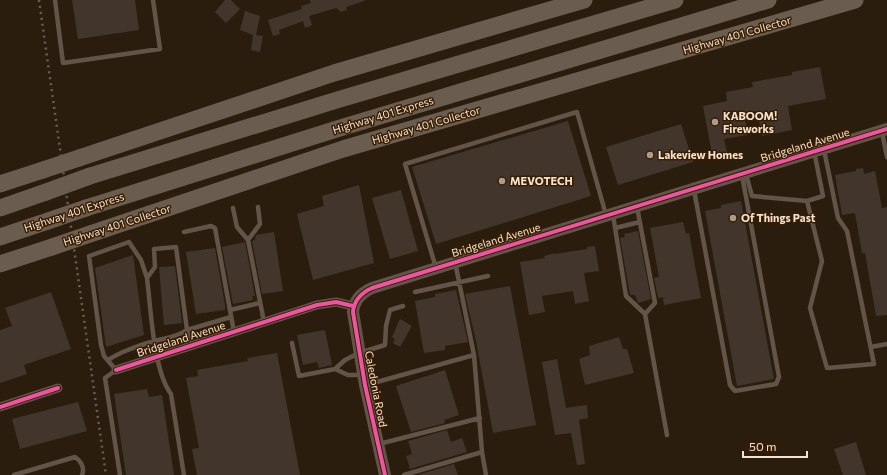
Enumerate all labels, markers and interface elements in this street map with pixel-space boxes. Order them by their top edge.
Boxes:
street label: Highway 401 Collector [681,13,793,56]
street label: Highway 401 Express [331,93,435,136]
street label: Highway 401 Collector [370,103,482,146]
place label: KABOOM! Fireworks [723,109,777,135]
marker: KABOOM! Fireworks [710,117,720,127]
street label: Bridgeland Avenue [759,125,851,164]
place label: Lakeview Homes [658,148,743,161]
marker: Lakeview Homes [645,150,655,160]
place label: MEVOTECH [510,174,573,187]
marker: MEVOTECH [497,176,507,186]
street label: Highway 401 Express [22,189,126,234]
street label: Highway 401 Collector [61,201,173,248]
place label: Of Things Past [741,211,816,224]
marker: Of Things Past [728,213,738,223]
street label: Bridgeland Avenue [450,220,542,259]
street label: Bridgeland Avenue [135,318,227,359]
street label: Caledonia Road [363,350,390,428]
scale bar [743,433,807,459]
text: 50 m [749,439,777,453]

